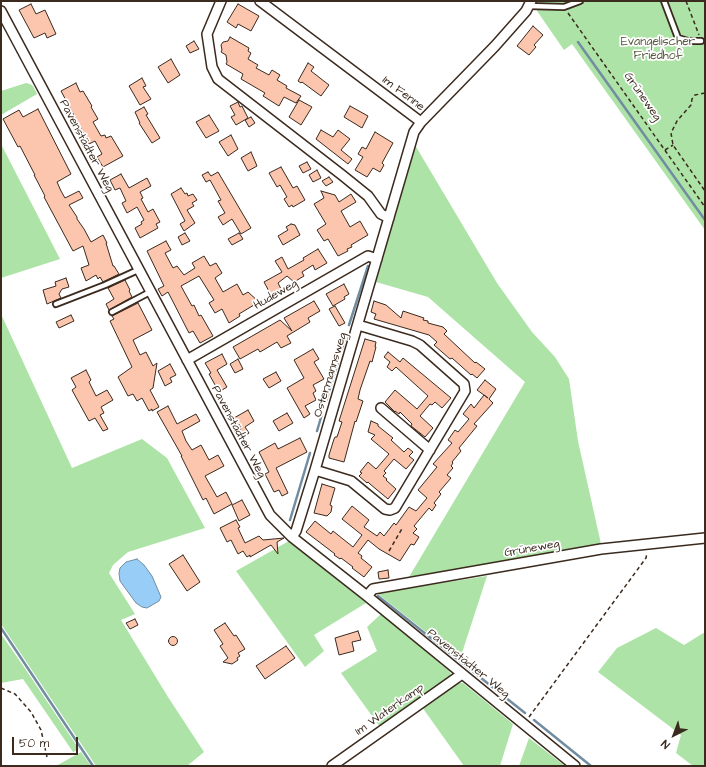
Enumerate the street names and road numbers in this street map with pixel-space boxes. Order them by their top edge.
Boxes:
street label: Grüneweg [620,70,664,124]
street label: Im Fenne [379,73,427,115]
street label: Pavenstädter Weg [56,97,116,195]
street label: Hudeweg [251,277,301,313]
street label: Ostermannsweg [311,331,351,419]
street label: Pavenstädter Weg [208,383,268,481]
street label: Grüneweg [503,537,561,561]
street label: Pavenstädter Weg [424,626,512,702]
street label: Im Waterkamp [353,681,427,739]

